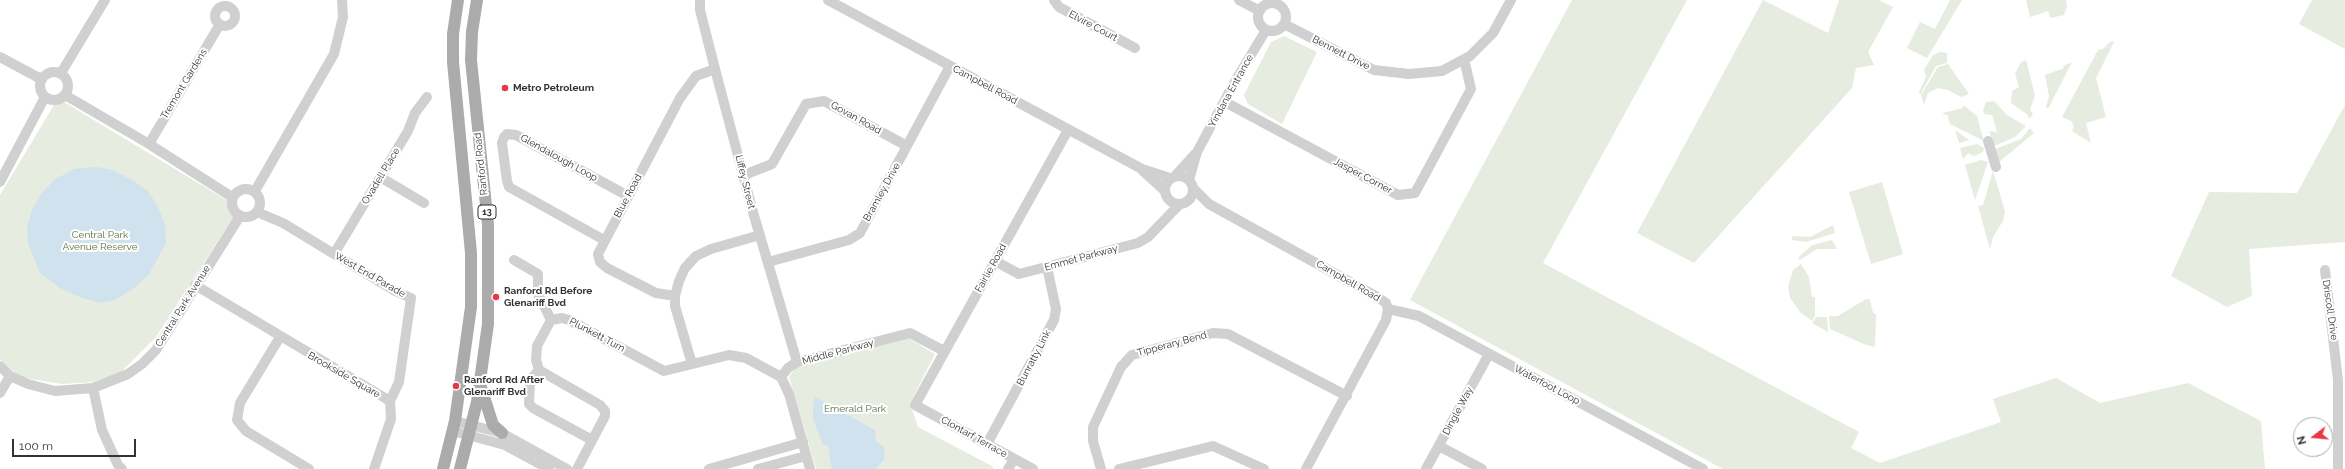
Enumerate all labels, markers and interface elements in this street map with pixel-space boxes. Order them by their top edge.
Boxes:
street label: Elvire Court [1067,8,1119,44]
street label: Bennett Drive [1310,33,1372,73]
street label: Tremont Gardens [158,47,210,121]
street label: Yindana Entrance [1206,53,1256,129]
street label: Campbell Road [951,63,1019,107]
place label: Metro Petroleum [513,82,594,94]
marker: Metro Petroleum [500,83,510,93]
street label: Govan Road [829,99,883,137]
street label: Ranford Road [472,132,490,196]
street label: Glendalough Loop [518,132,600,184]
street label: Ovadell Place [359,146,403,206]
street label: Liffey Street [733,154,757,210]
street label: Jasper Corner [1332,156,1394,196]
street label: Bramley Drive [861,161,903,223]
street label: Blue Road [611,172,645,220]
road number: 13 [478,205,496,219]
park label: Central Park Avenue Reserve [62,229,138,252]
street label: Fairlie Road [973,242,1009,294]
street label: Emmet Parkway [1043,242,1119,274]
street label: West End Parade [333,250,407,300]
street label: Campbell Road [1314,258,1382,304]
street label: Central Park Avenue [153,263,213,349]
street label: Driscoll Drive [2320,279,2340,341]
place label: Ranford Rd Before Glenariff Bvd [504,285,592,308]
marker: Ranford Rd Before Glenariff Bvd [491,292,501,302]
street label: Plunkett Turn [567,315,627,355]
street label: Bunratty Link [1014,328,1054,388]
street label: Tipperary Bend [1136,329,1208,359]
street label: Middle Parkway [801,337,875,367]
street label: Brookside Square [306,349,382,401]
street label: Waterfoot Loop [1512,363,1582,407]
place label: Ranford Rd After Glenariff Bvd [464,374,544,398]
marker: Ranford Rd After Glenariff Bvd [451,381,461,391]
street label: Dingle Way [1440,385,1476,437]
park label: Emerald Park [824,403,886,415]
street label: Clontarf Terrace [939,414,1009,460]
north arrow [2293,417,2333,457]
scale bar [14,431,138,457]
text: N [2295,434,2309,446]
text: 100 m [19,439,53,453]

